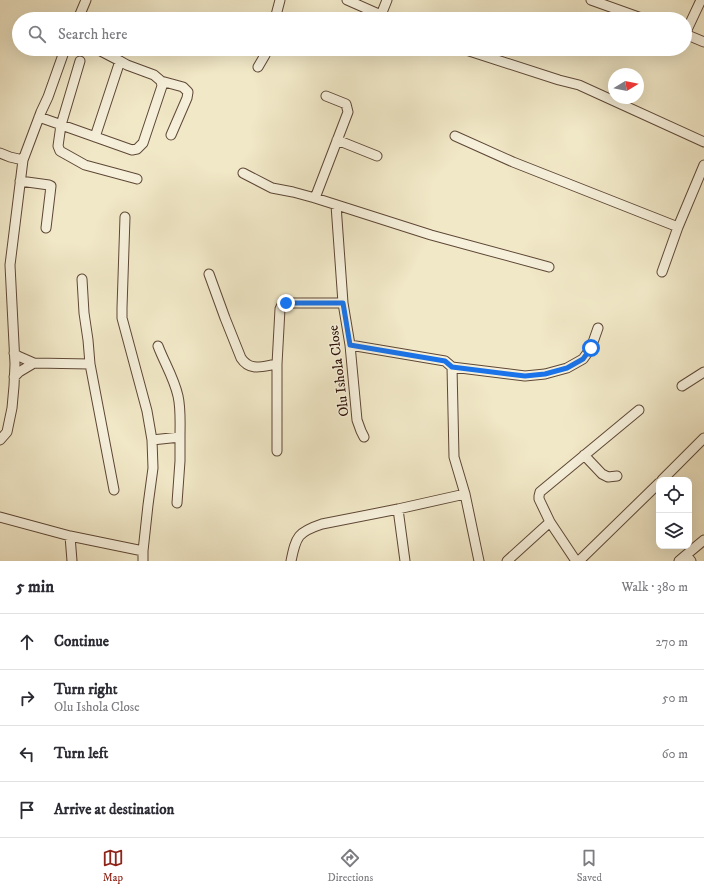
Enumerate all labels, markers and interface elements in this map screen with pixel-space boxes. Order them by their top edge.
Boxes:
search box [12,12,692,56]
icon: search [26,23,48,45]
text: Search here [58,25,127,44]
north arrow [608,68,644,104]
route end [277,294,295,312]
street label: Olu Ishola Close [324,324,354,418]
route start [582,339,600,357]
map controls [656,477,692,549]
button: locate [656,477,692,513]
button: layers [656,513,692,549]
text: 5 min [16,576,54,598]
text: Walk · 380 m [621,579,688,595]
icon: ahead [16,631,38,653]
text: Continue [54,632,109,651]
text: 270 m [656,634,688,650]
text: Turn right [54,680,117,699]
icon: right [16,687,38,709]
text: 50 m [662,690,688,706]
text: Olu Ishola Close [54,699,140,715]
icon: left [16,743,38,765]
text: Turn left [54,744,108,763]
text: 60 m [662,746,688,762]
icon: arrive [16,799,38,821]
text: Arrive at destination [54,800,174,819]
tab: Map [102,847,124,885]
tab: Directions [328,847,373,885]
tab: Saved [577,847,602,885]

